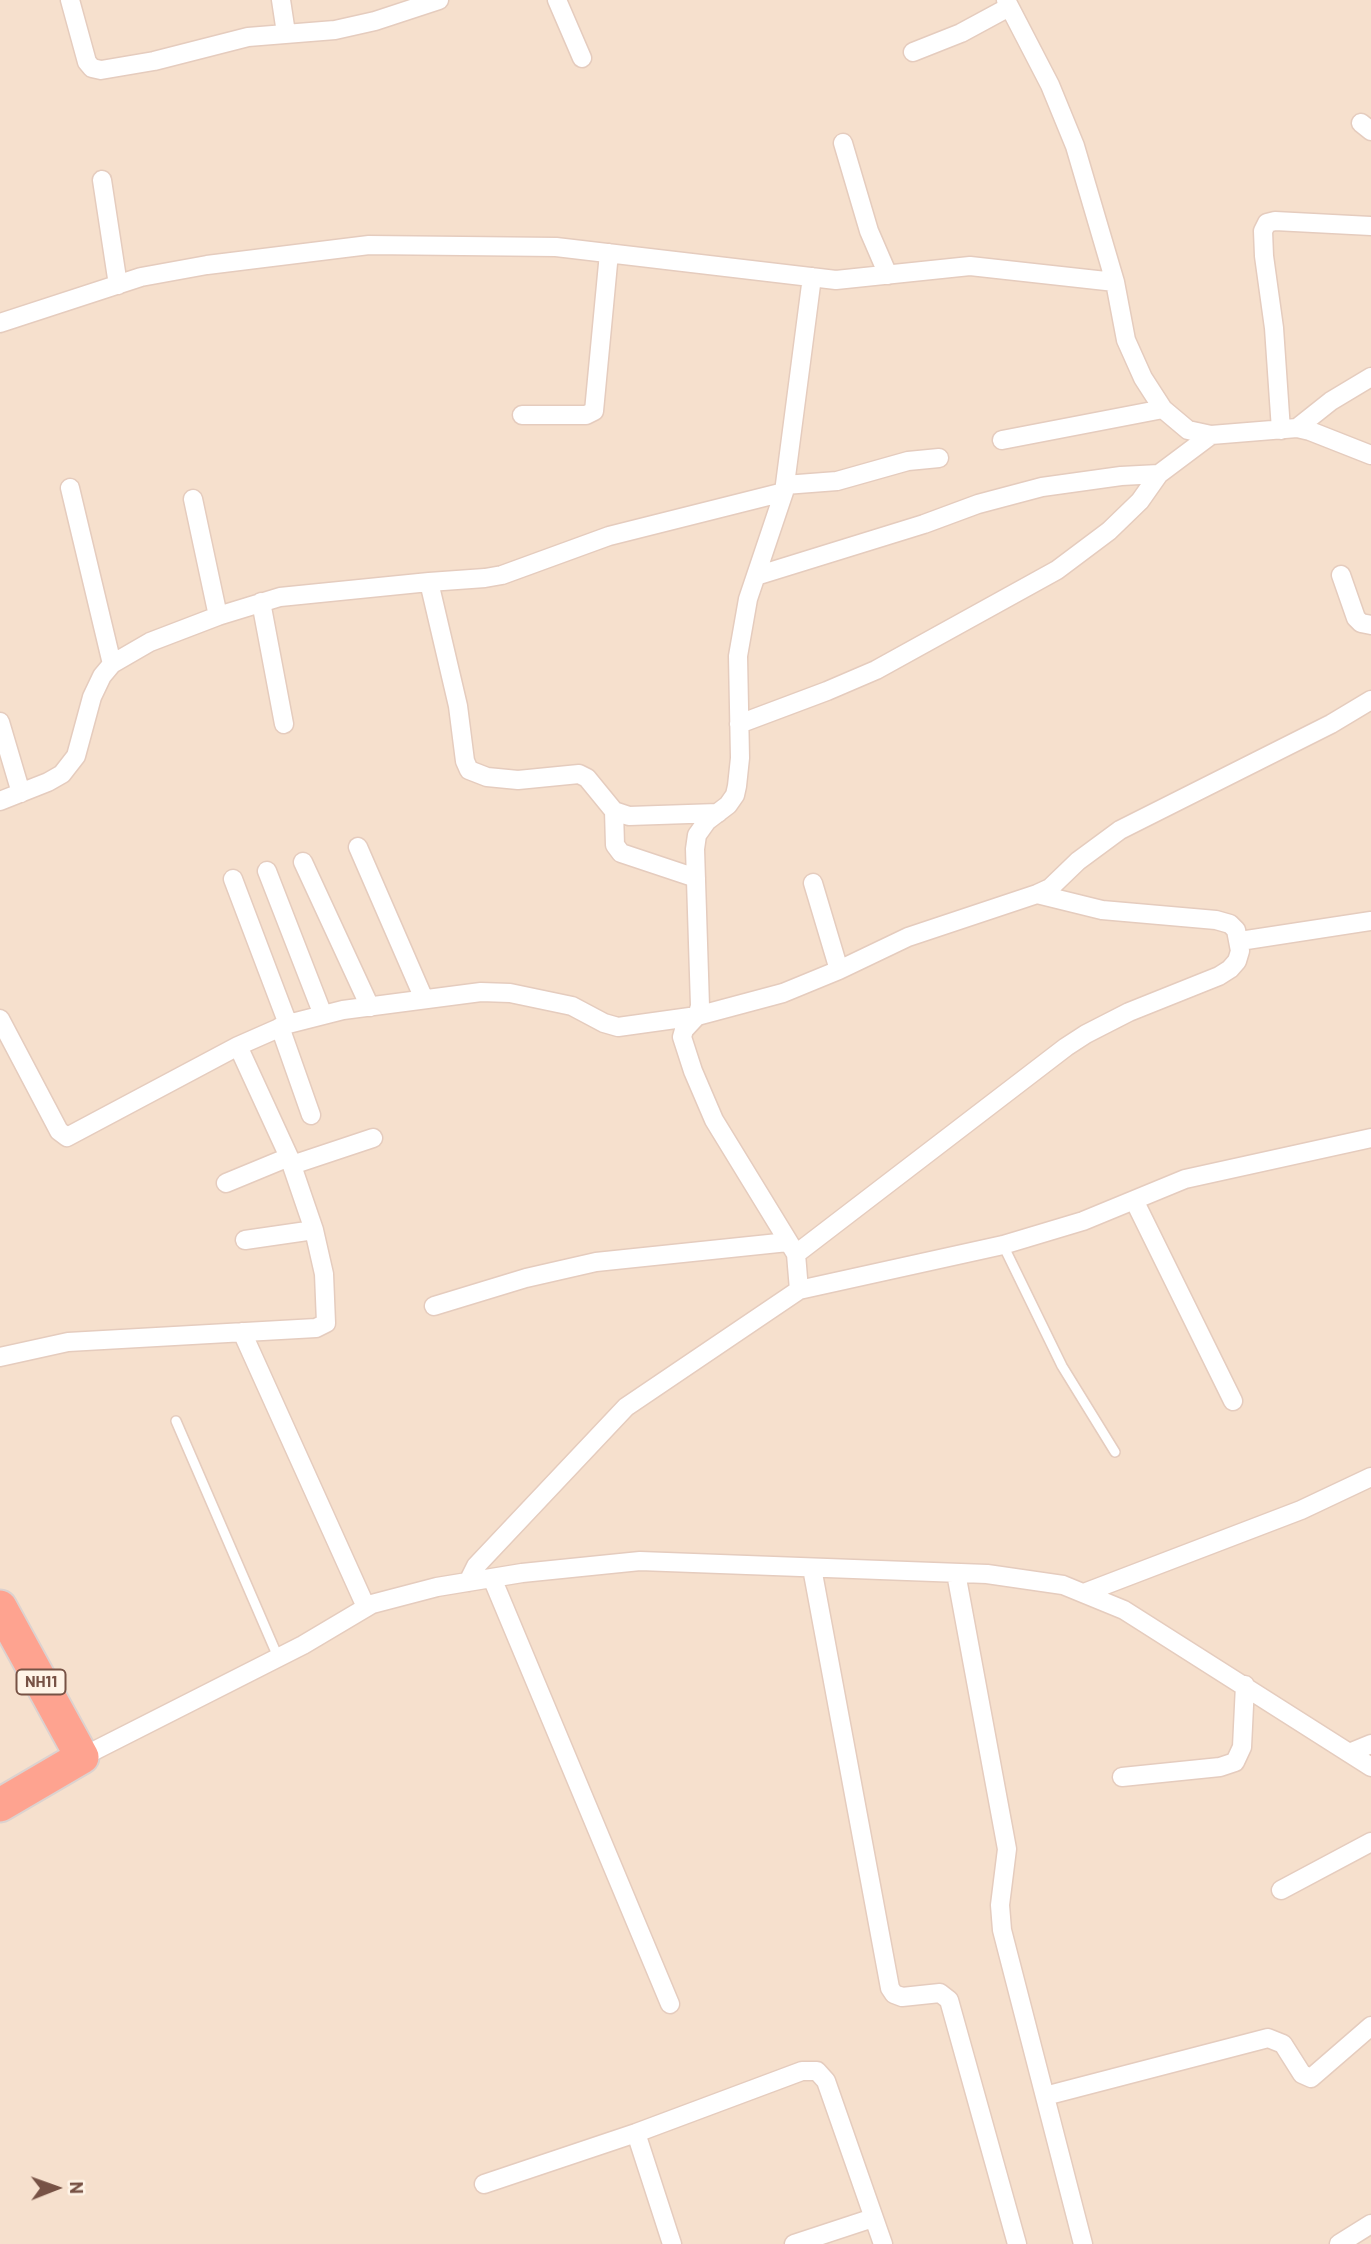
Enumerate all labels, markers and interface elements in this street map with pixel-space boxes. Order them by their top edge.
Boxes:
road number: NH11 [16,1670,66,1694]
north arrow [21,2153,91,2223]
text: N [66,2181,89,2194]

